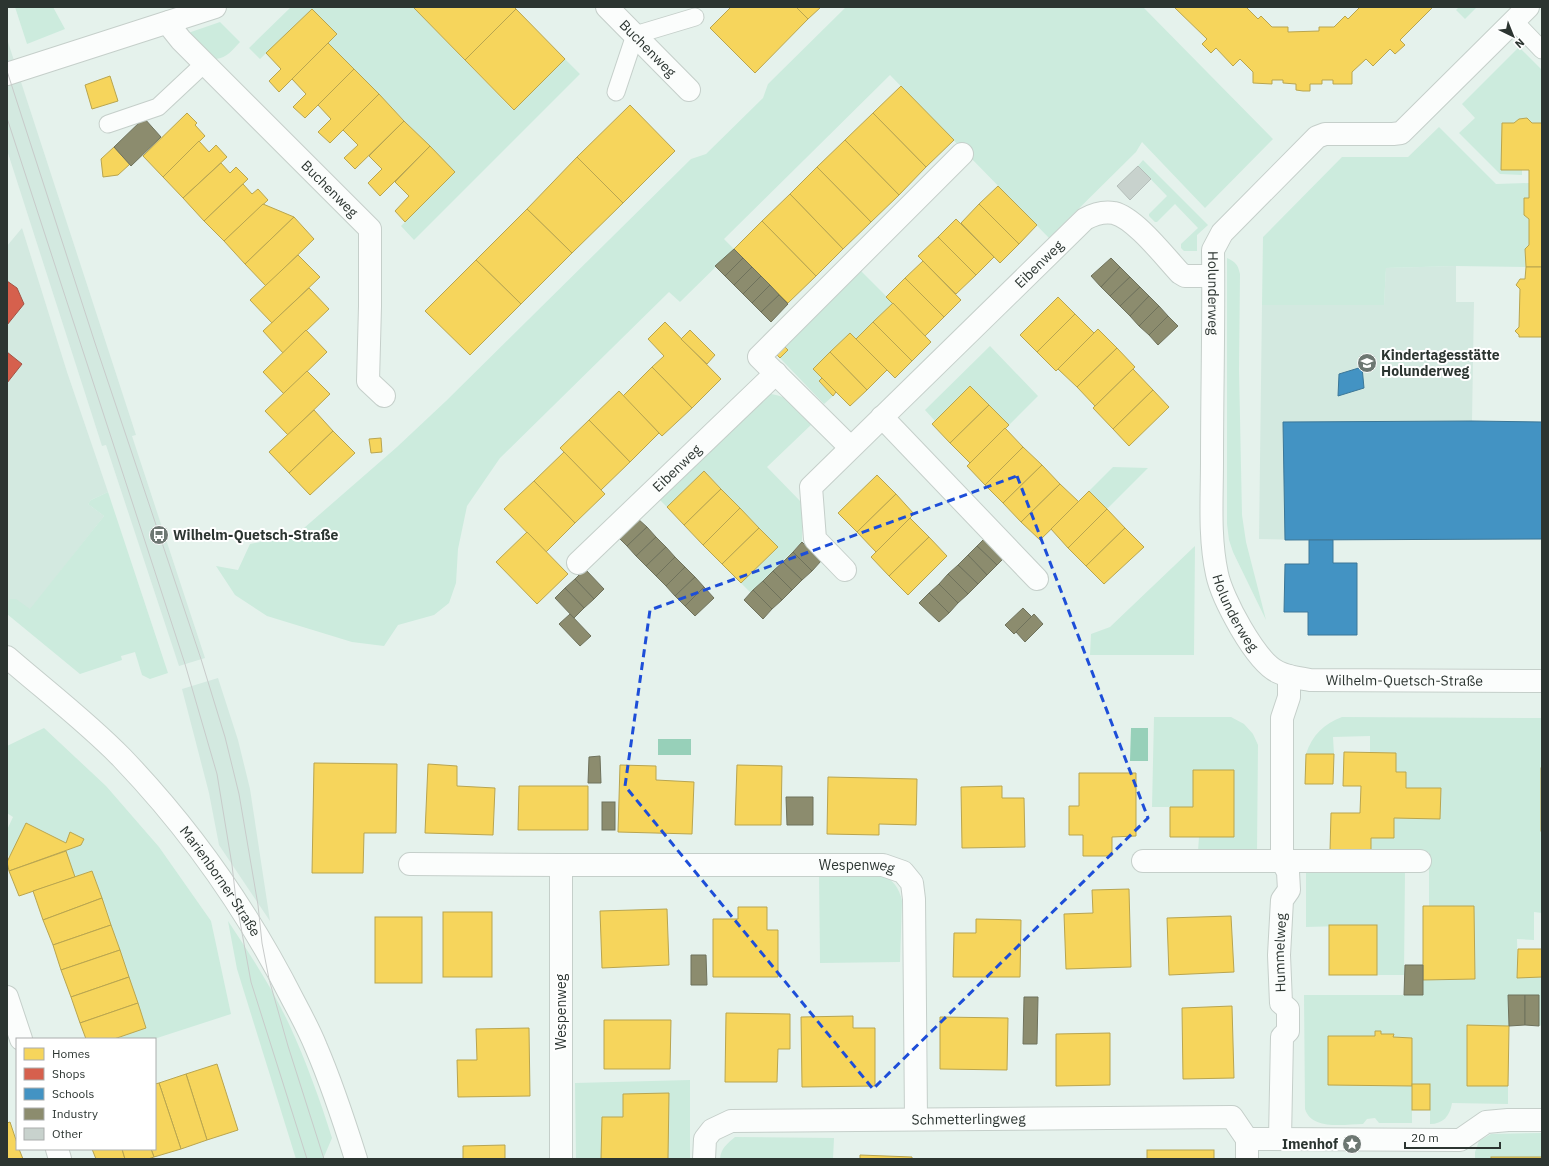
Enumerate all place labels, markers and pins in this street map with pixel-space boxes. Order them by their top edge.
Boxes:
place label: Kindertagesstätte Holunderweg [1381,346,1500,380]
school or university icon: Kindertagesstätte Holunderweg [1356,352,1378,374]
bus stop icon: Wilhelm-Quetsch-Straße [148,524,170,546]
place label: Wilhelm-Quetsch-Straße [173,526,338,544]
place icon: Imenhof [1341,1133,1363,1155]
place label: Imenhof [1282,1135,1338,1153]

